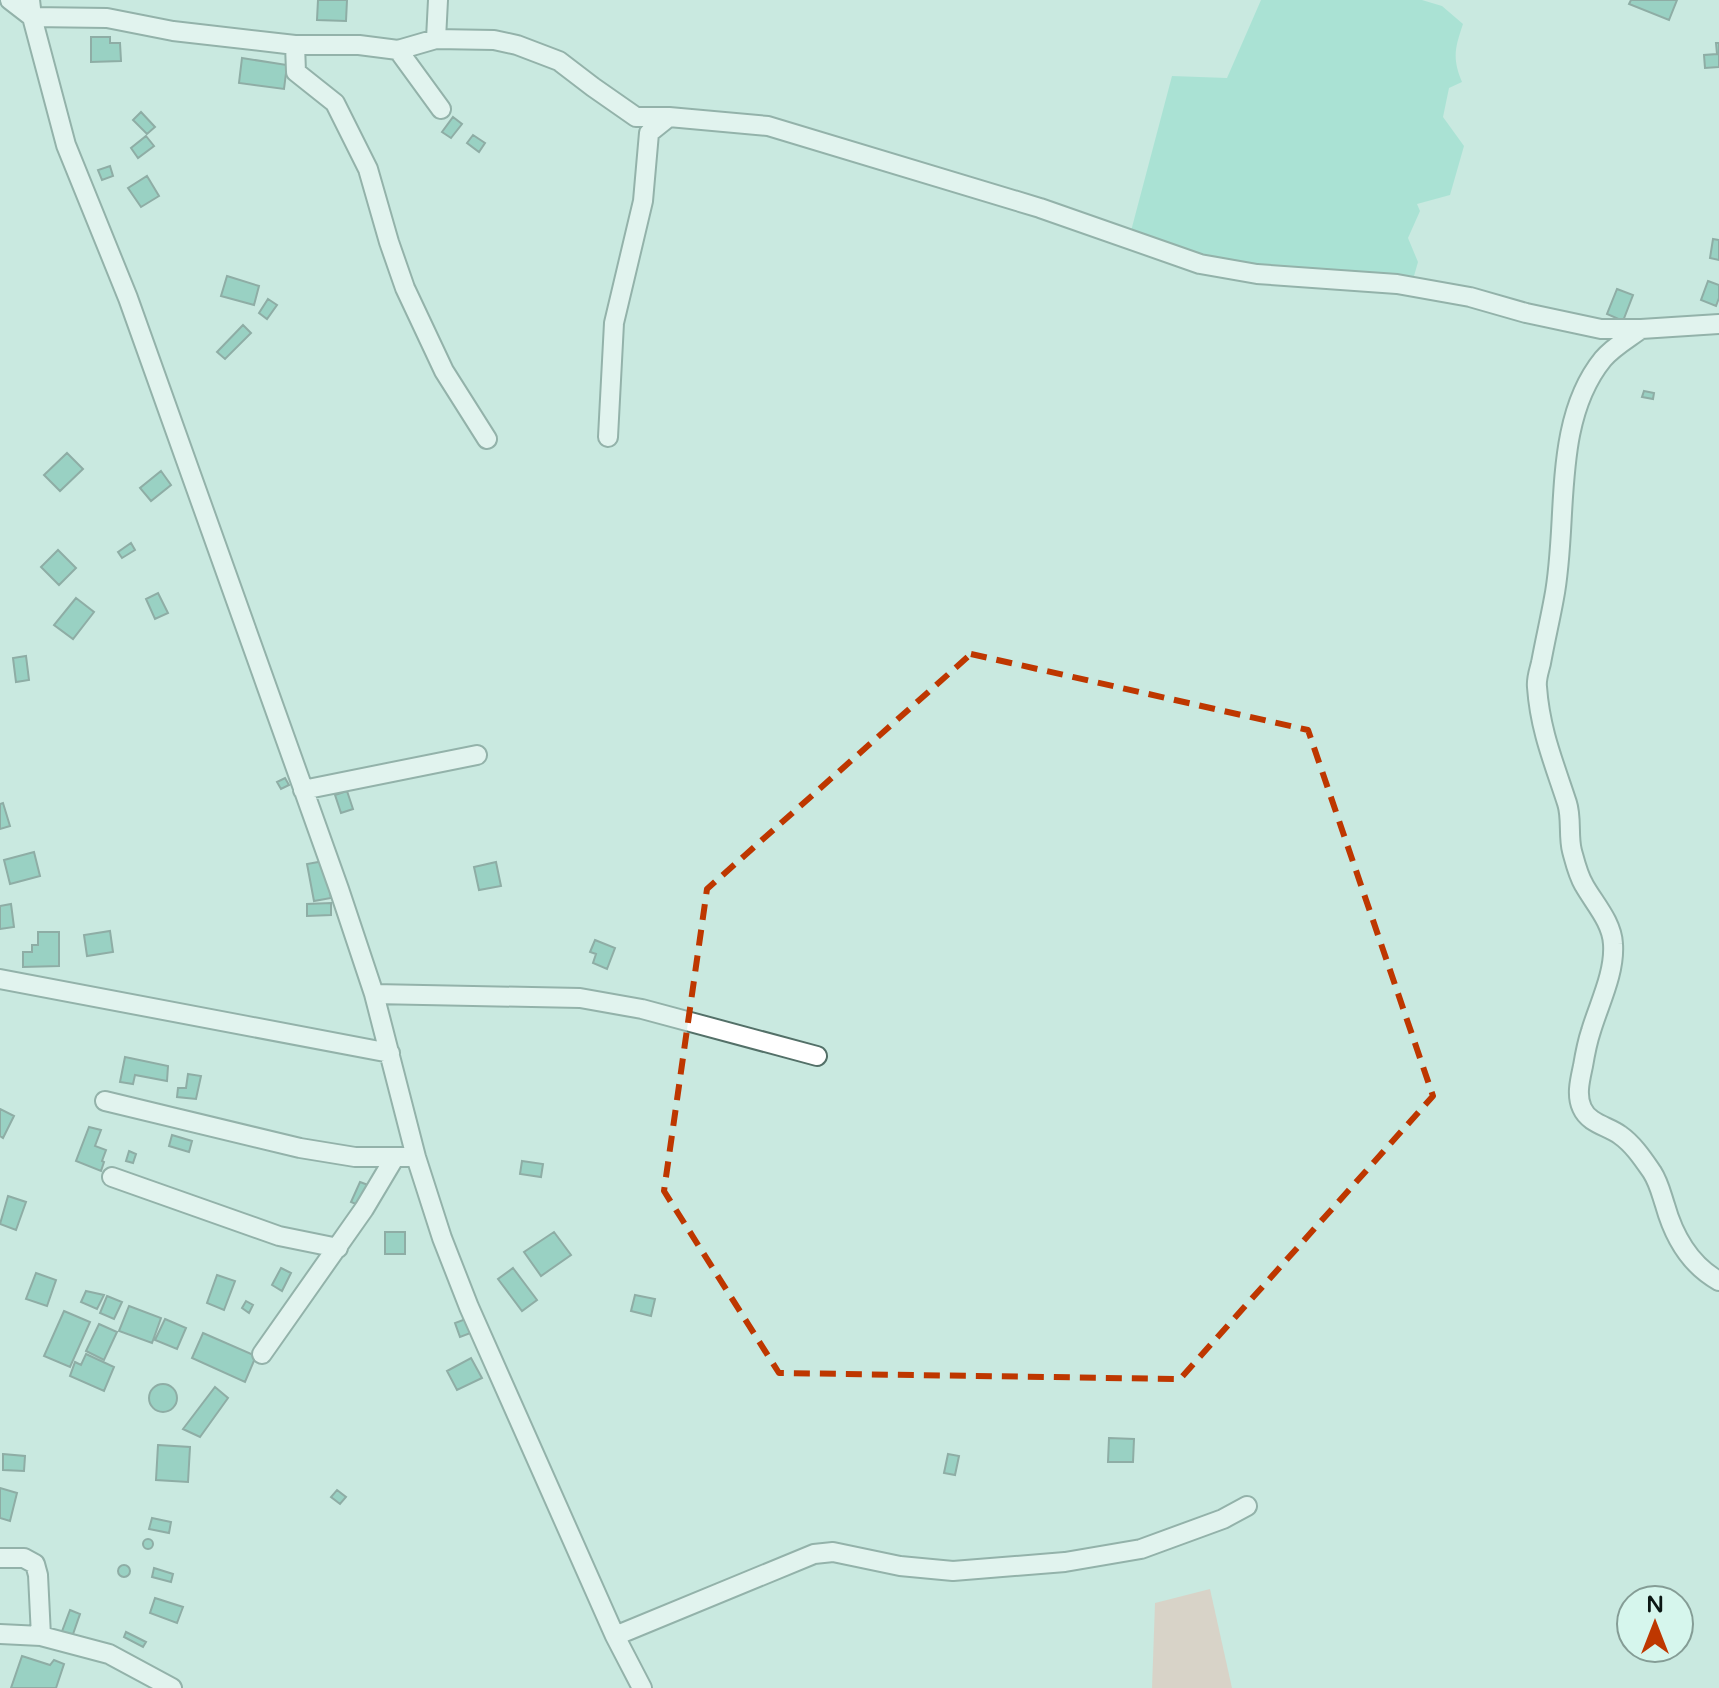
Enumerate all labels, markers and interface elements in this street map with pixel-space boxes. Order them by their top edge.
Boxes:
north arrow [1615,1584,1695,1664]
text: N [1646,1592,1664,1618]

